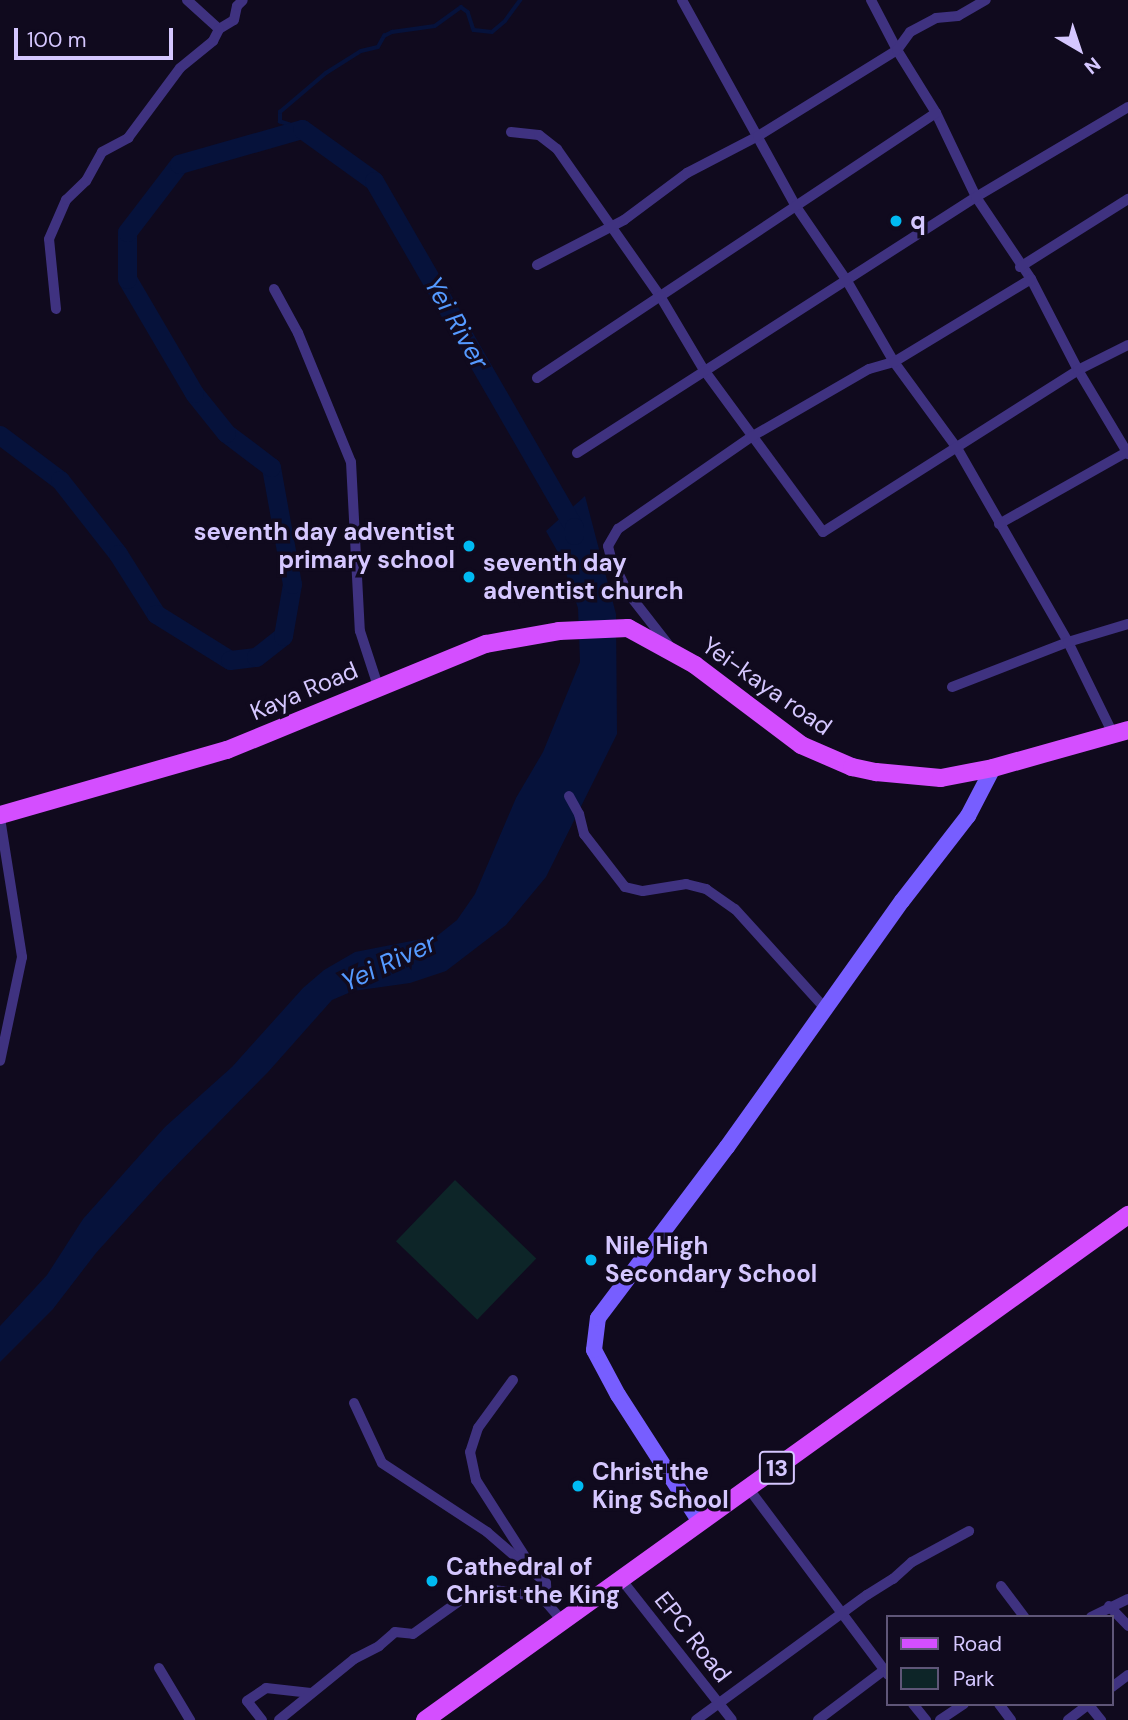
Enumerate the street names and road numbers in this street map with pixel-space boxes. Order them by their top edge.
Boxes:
street label: Yei-kaya road [697,631,837,741]
street label: Kaya Road [246,655,362,727]
road number: 13 [758,1448,796,1488]
street label: EPC Road [649,1586,737,1688]

